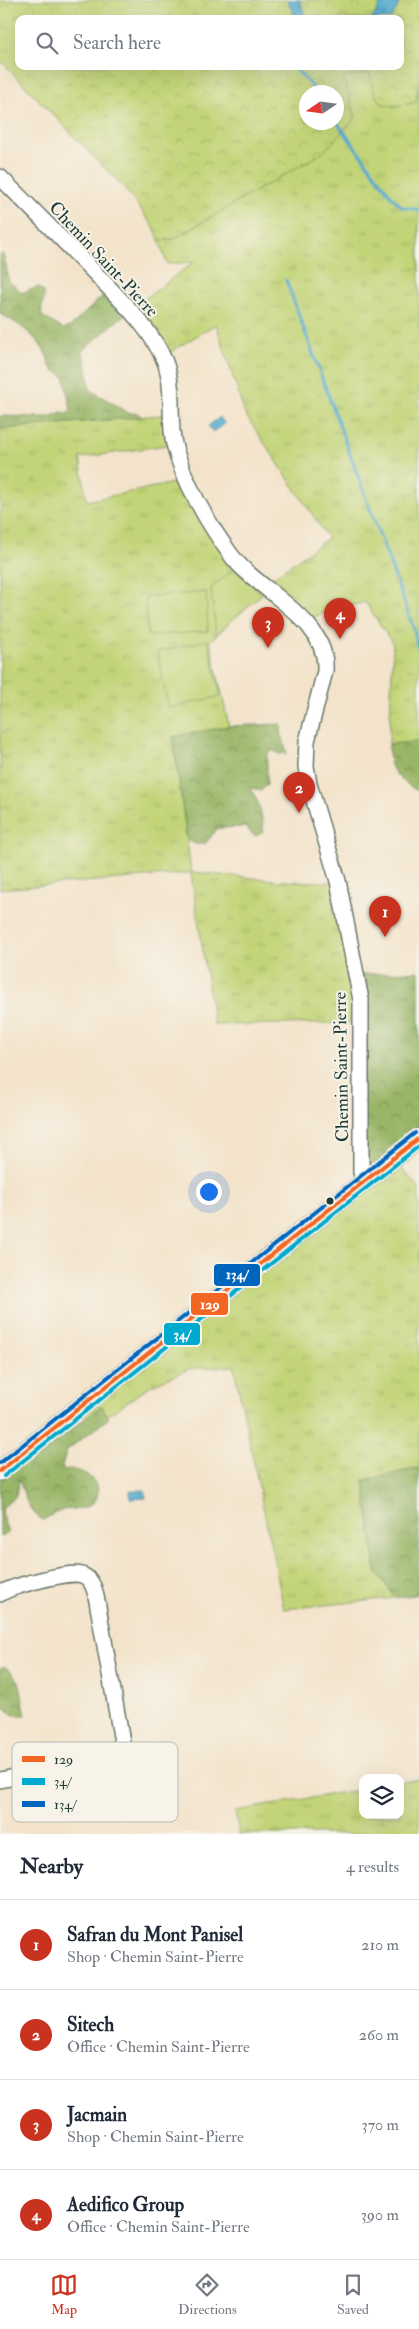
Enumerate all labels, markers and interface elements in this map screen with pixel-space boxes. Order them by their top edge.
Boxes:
search box [15,15,404,70]
icon: search [33,29,61,57]
text: Search here [73,31,161,55]
north arrow [299,85,344,130]
street label: Chemin Saint-Pierre [44,197,164,323]
pin: 4 [324,598,356,639]
pin: 3 [252,607,284,648]
pin: 2 [283,772,315,813]
pin: 1 [369,896,401,937]
street label: Chemin Saint-Pierre [329,991,354,1142]
your location [196,1179,222,1205]
unlabelled marker [325,1196,335,1206]
line badge: 134/ [213,1263,261,1287]
text: 134/ [226,1266,249,1283]
line badge: 129 [190,1292,229,1316]
text: 129 [200,1296,220,1313]
line badge: 34/ [163,1322,201,1346]
text: 34/ [174,1326,192,1343]
legend [12,1742,178,1822]
text: 129 [54,1751,73,1768]
text: 34/ [54,1773,72,1790]
map controls [359,1774,404,1819]
button: layers [359,1774,404,1819]
text: 134/ [54,1796,77,1813]
text: Nearby [20,1853,83,1880]
text: 4 results [346,1857,399,1877]
text: Safran du Mont Panisel [67,1923,243,1947]
text: 1 [33,1935,39,1955]
text: 210 m [361,1935,399,1955]
text: Shop · Chemin Saint-Pierre [67,1947,244,1967]
text: Sitech [67,2013,114,2037]
text: 2 [32,2025,40,2045]
text: 260 m [359,2025,399,2045]
text: Office · Chemin Saint-Pierre [67,2037,250,2057]
text: Jacmain [67,2103,127,2127]
text: 3 [33,2115,39,2135]
text: 370 m [362,2115,399,2135]
text: Shop · Chemin Saint-Pierre [67,2127,244,2147]
text: Aedifico Group [67,2193,184,2217]
text: 4 [32,2205,40,2225]
text: 390 m [361,2205,399,2225]
text: Office · Chemin Saint-Pierre [67,2217,250,2237]
tab: Map [50,2271,78,2318]
tab: Directions [178,2271,237,2318]
tab: Saved [337,2271,369,2318]

